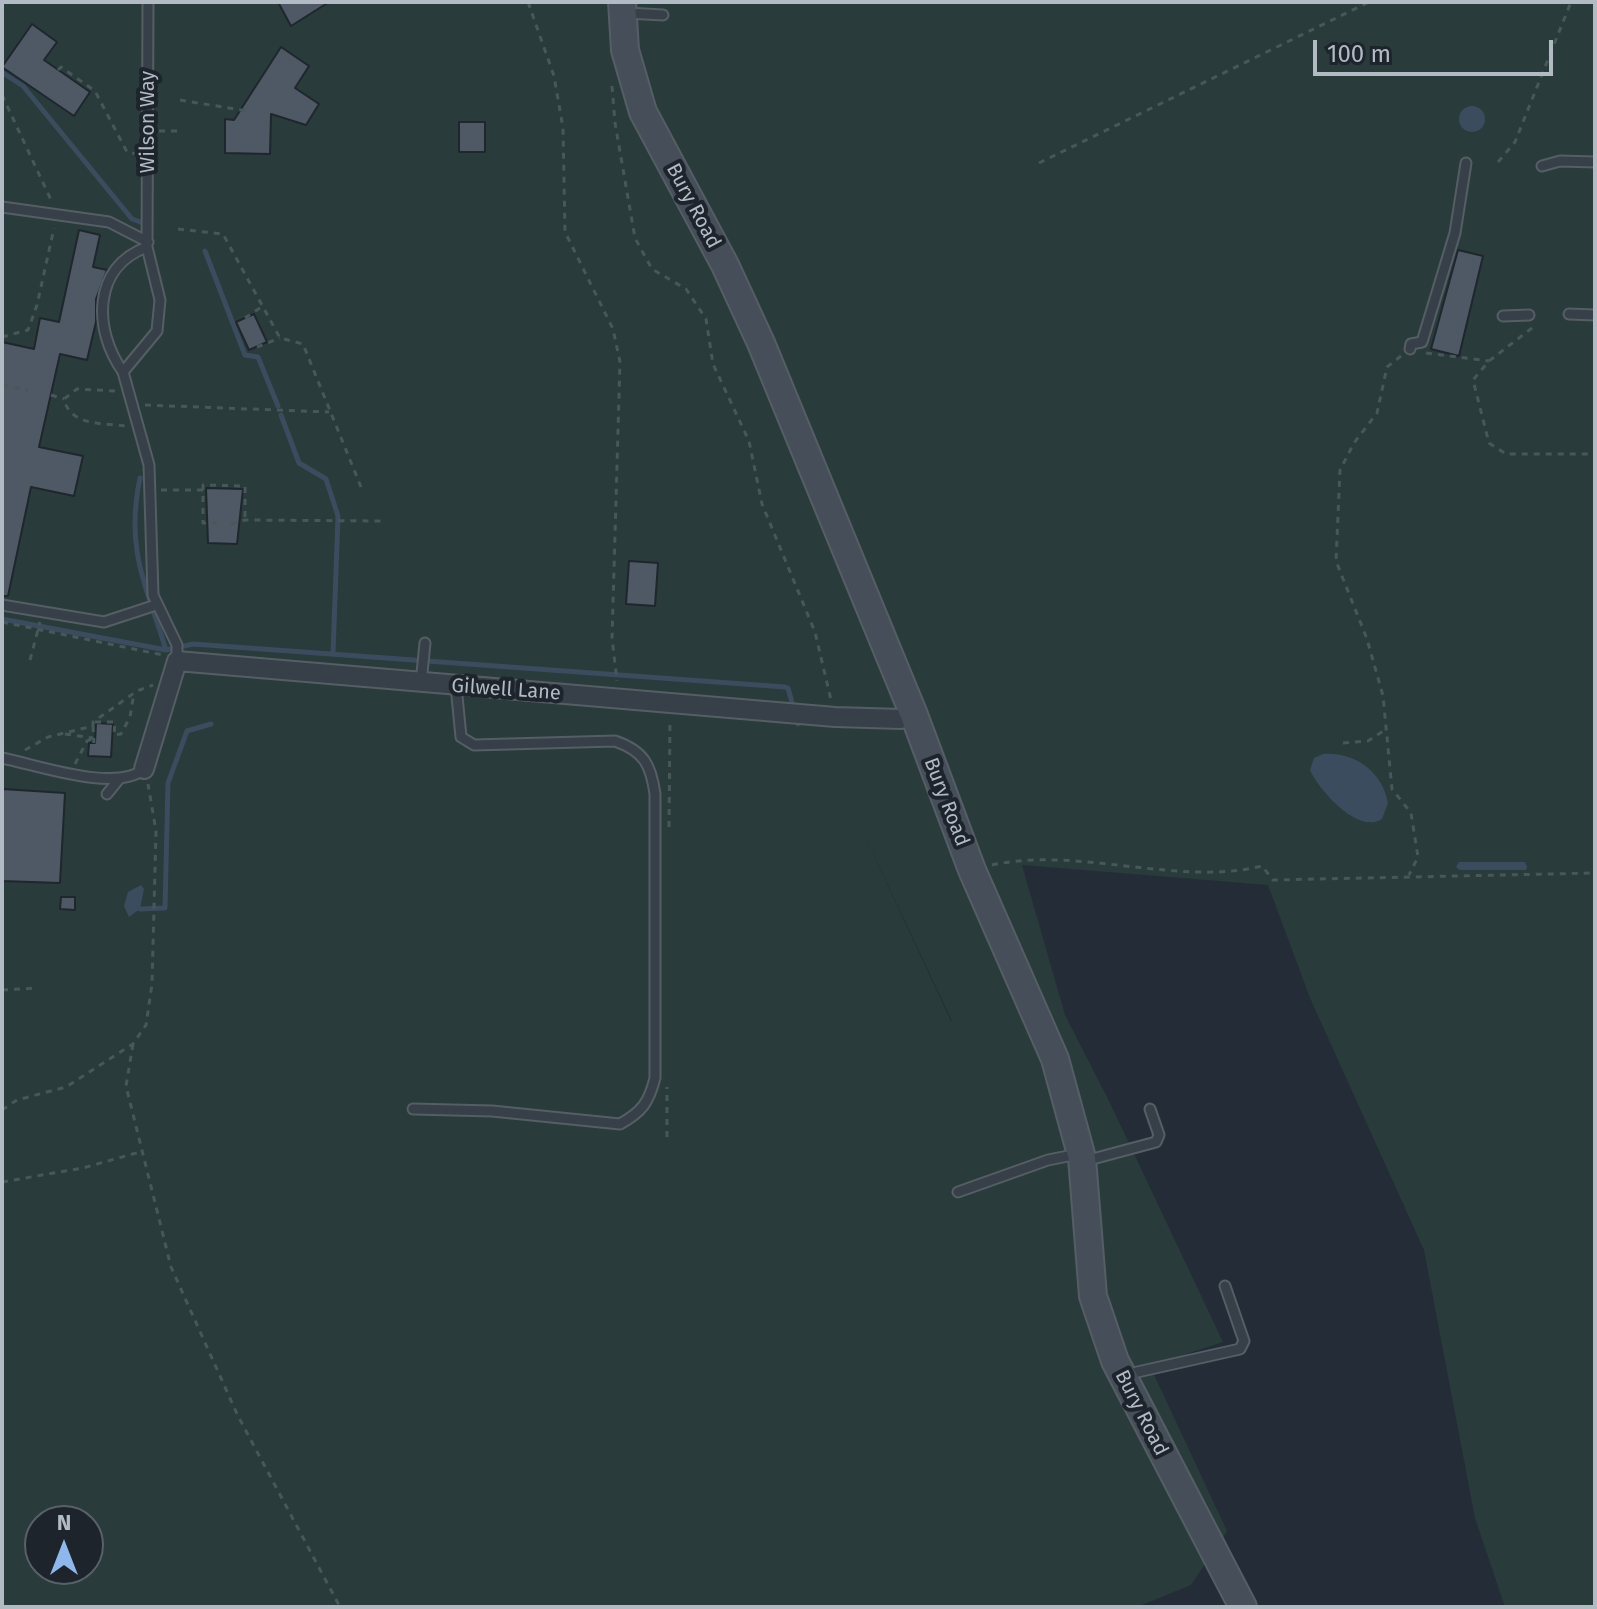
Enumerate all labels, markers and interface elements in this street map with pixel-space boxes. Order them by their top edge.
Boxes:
scale bar [1317,24,1557,74]
text: 100 m [1327,40,1391,68]
street label: Wilson Way [136,71,160,173]
street label: Bury Road [661,159,725,253]
street label: Gilwell Lane [450,674,562,706]
street label: Bury Road [918,754,974,850]
street label: Bury Road [1109,1366,1173,1460]
north arrow [24,1505,104,1585]
text: N [57,1509,71,1536]

